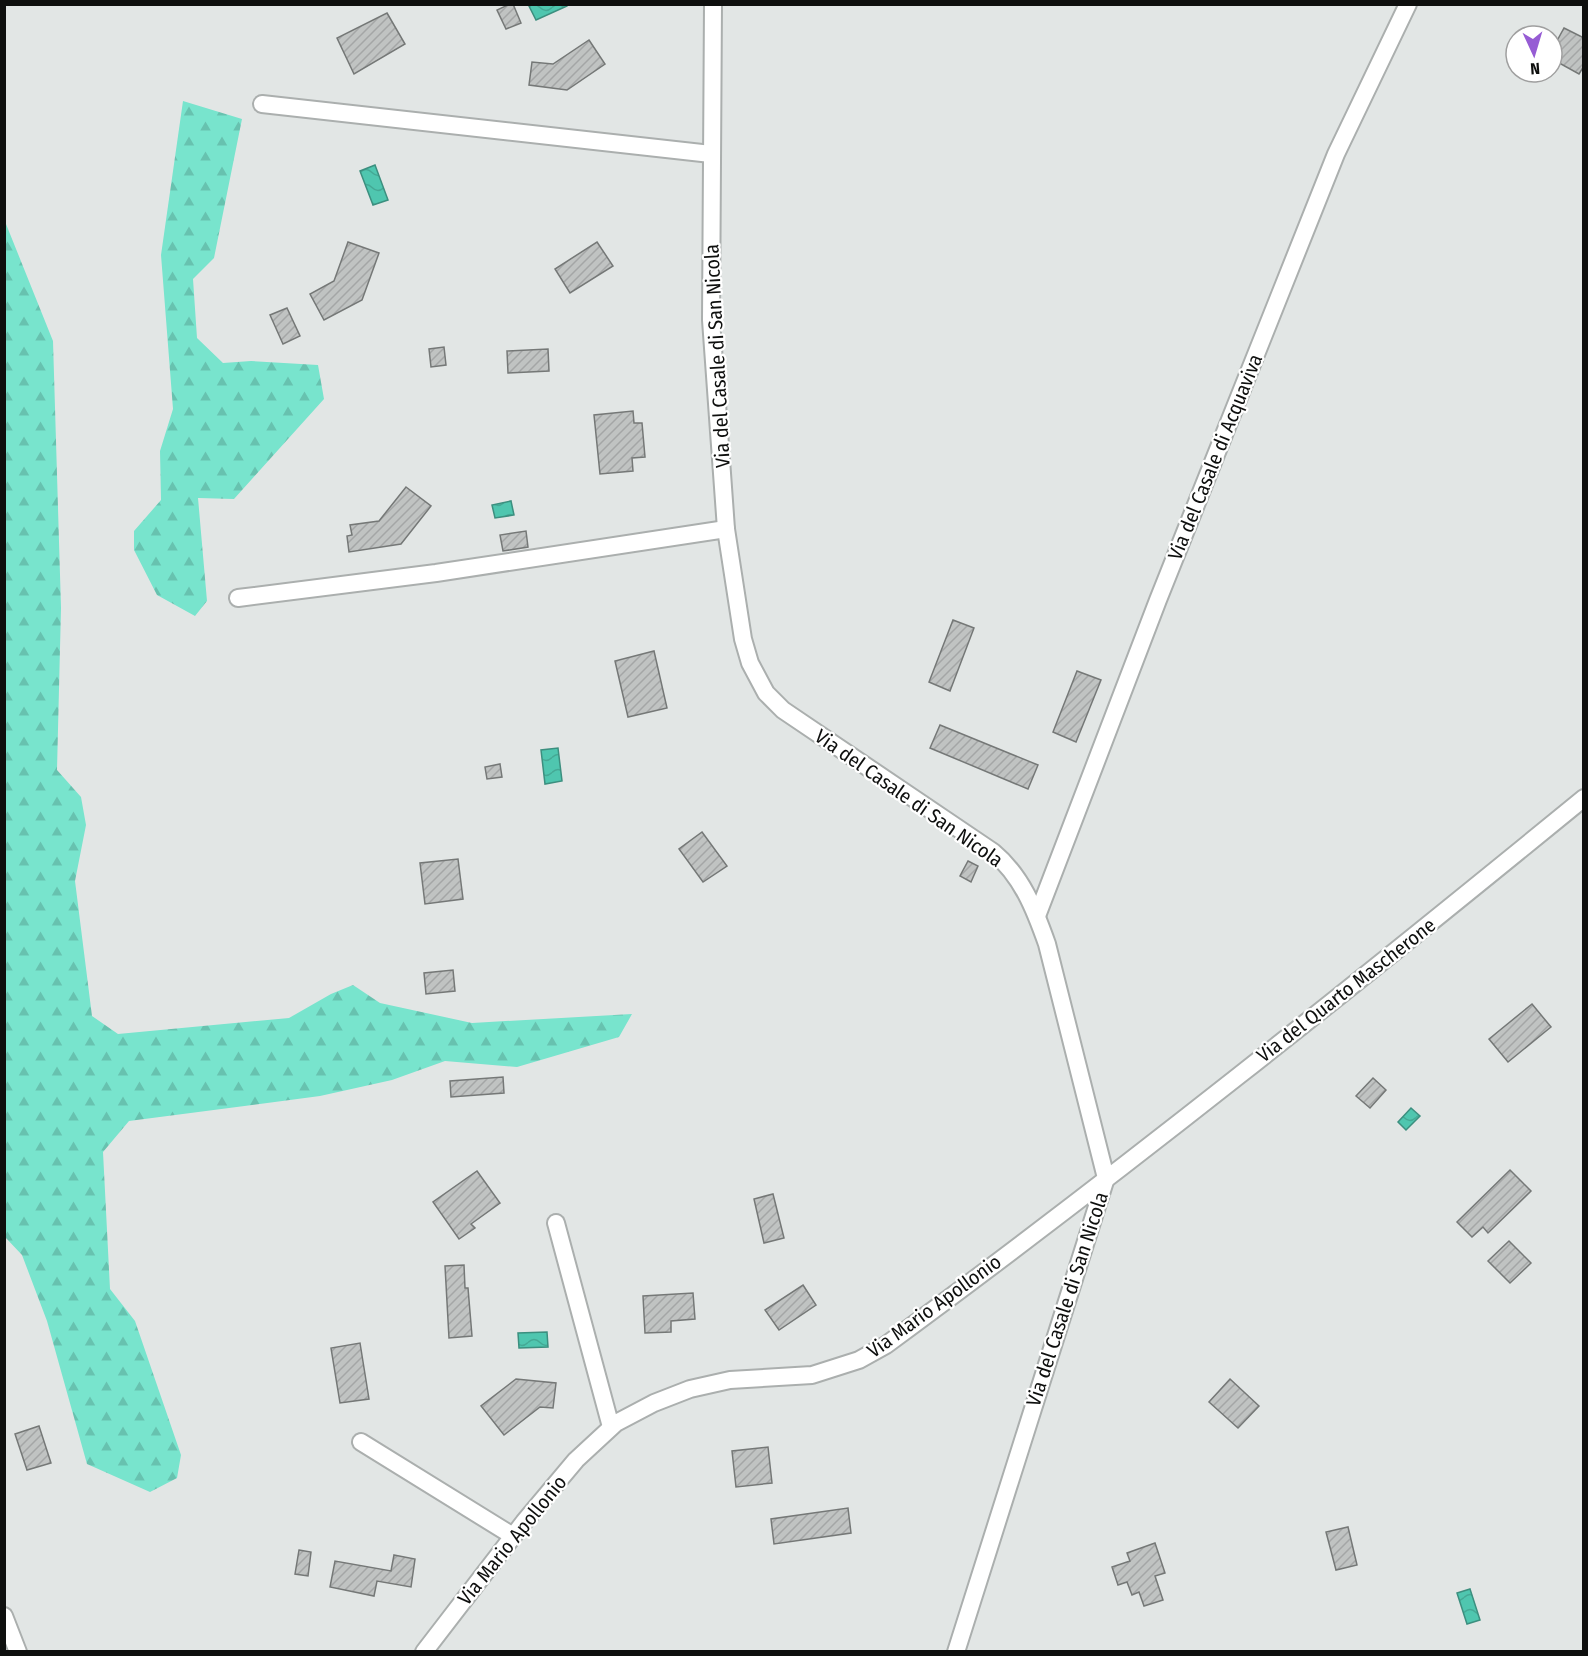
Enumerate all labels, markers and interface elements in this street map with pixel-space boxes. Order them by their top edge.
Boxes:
north arrow [1504,24,1564,84]
text: N [1530,59,1540,78]
street label: Via del Casale di San Nicola [699,244,735,468]
street label: Via del Casale di Acquaviva [1163,351,1267,563]
street label: Via del Casale di San Nicola [810,724,1008,872]
street label: Via del Quarto Mascherone [1252,913,1440,1067]
street label: Via del Casale di San Nicola [1021,1189,1113,1409]
street label: Via Mario Apollonio [862,1249,1006,1363]
street label: Via Mario Apollonio [452,1470,572,1610]

